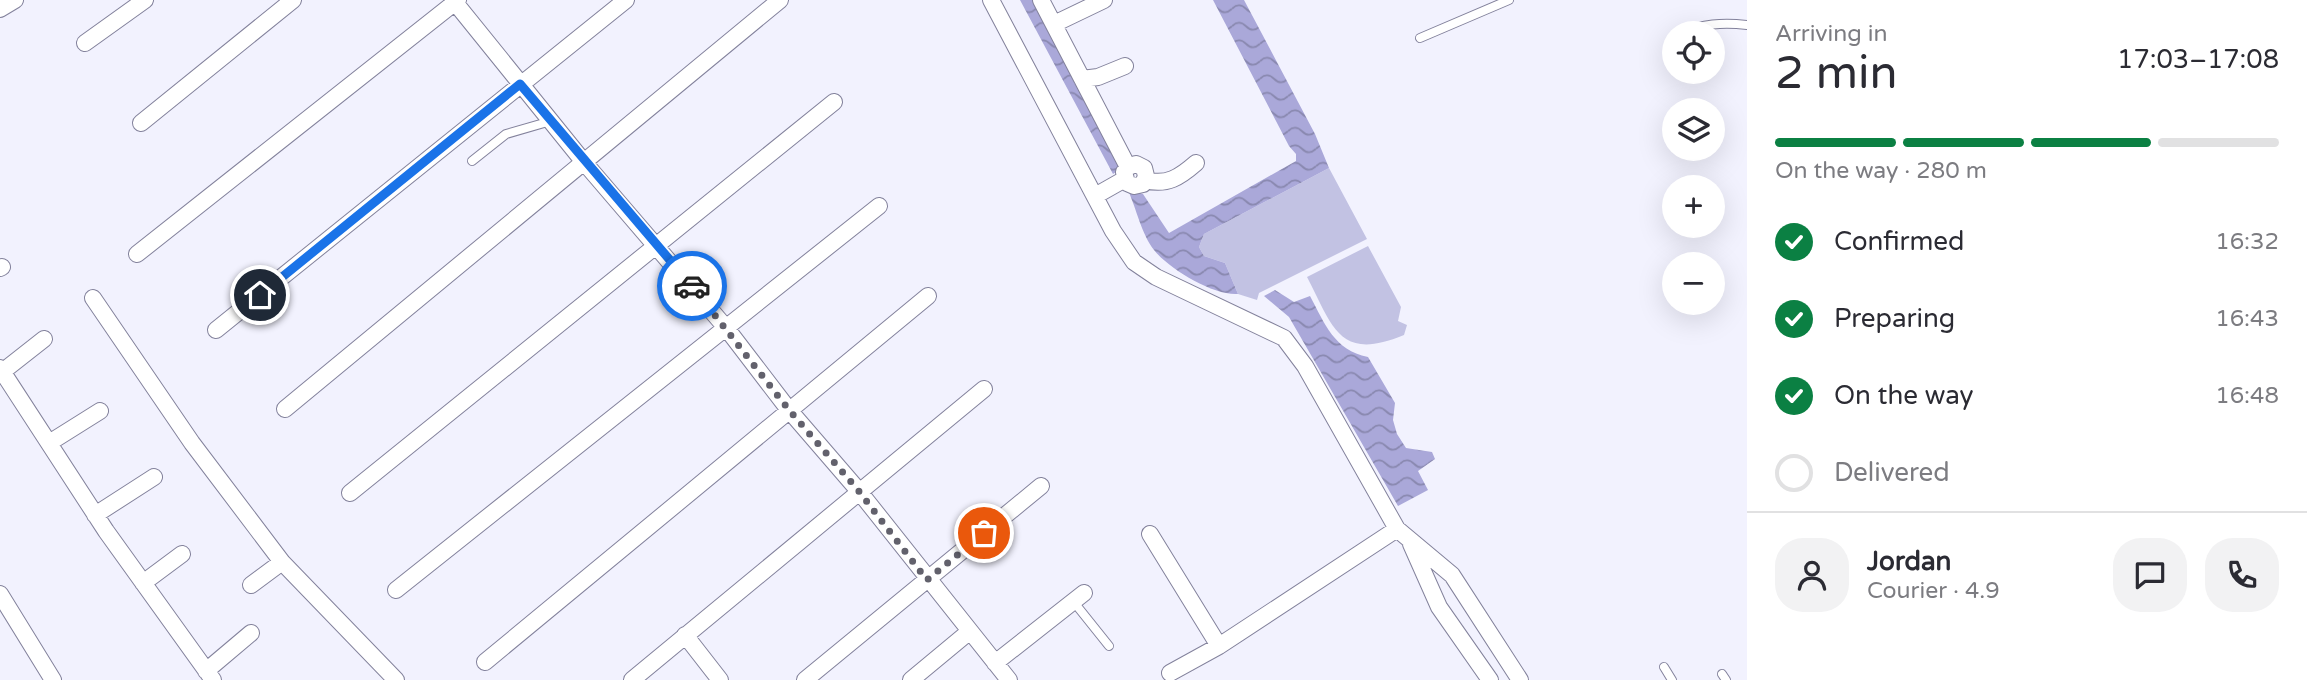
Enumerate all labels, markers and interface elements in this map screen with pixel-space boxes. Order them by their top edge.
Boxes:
text: Arriving in [1775,20,1888,48]
map controls [1662,21,1725,315]
button: locate [1662,21,1725,84]
text: 17:03–17:08 [2117,44,2279,75]
text: 2 min [1775,46,1898,101]
button: layers [1662,98,1725,161]
text: On the way · 280 m [1775,157,1987,185]
button: + [1662,175,1725,238]
icon: check [1775,223,1813,261]
text: Confirmed [1834,226,1964,257]
text: 16:32 [2215,228,2279,256]
courier [657,251,727,321]
button: − [1662,252,1725,315]
pin [230,265,290,325]
icon: car [673,267,711,305]
icon: home [241,276,279,314]
icon: check [1775,300,1813,338]
text: Preparing [1834,303,1955,334]
text: 16:43 [2215,305,2279,333]
icon: check [1775,377,1813,415]
text: On the way [1834,380,1974,411]
text: 16:48 [2215,382,2279,410]
text: Delivered [1834,457,1950,488]
pin [954,503,1014,563]
icon: bag [965,514,1003,552]
button: person [1775,538,1849,612]
button: chat [2113,538,2187,612]
button: phone [2205,538,2279,612]
text: Jordan [1867,546,1951,577]
text: Courier · 4.9 [1867,577,2000,605]

